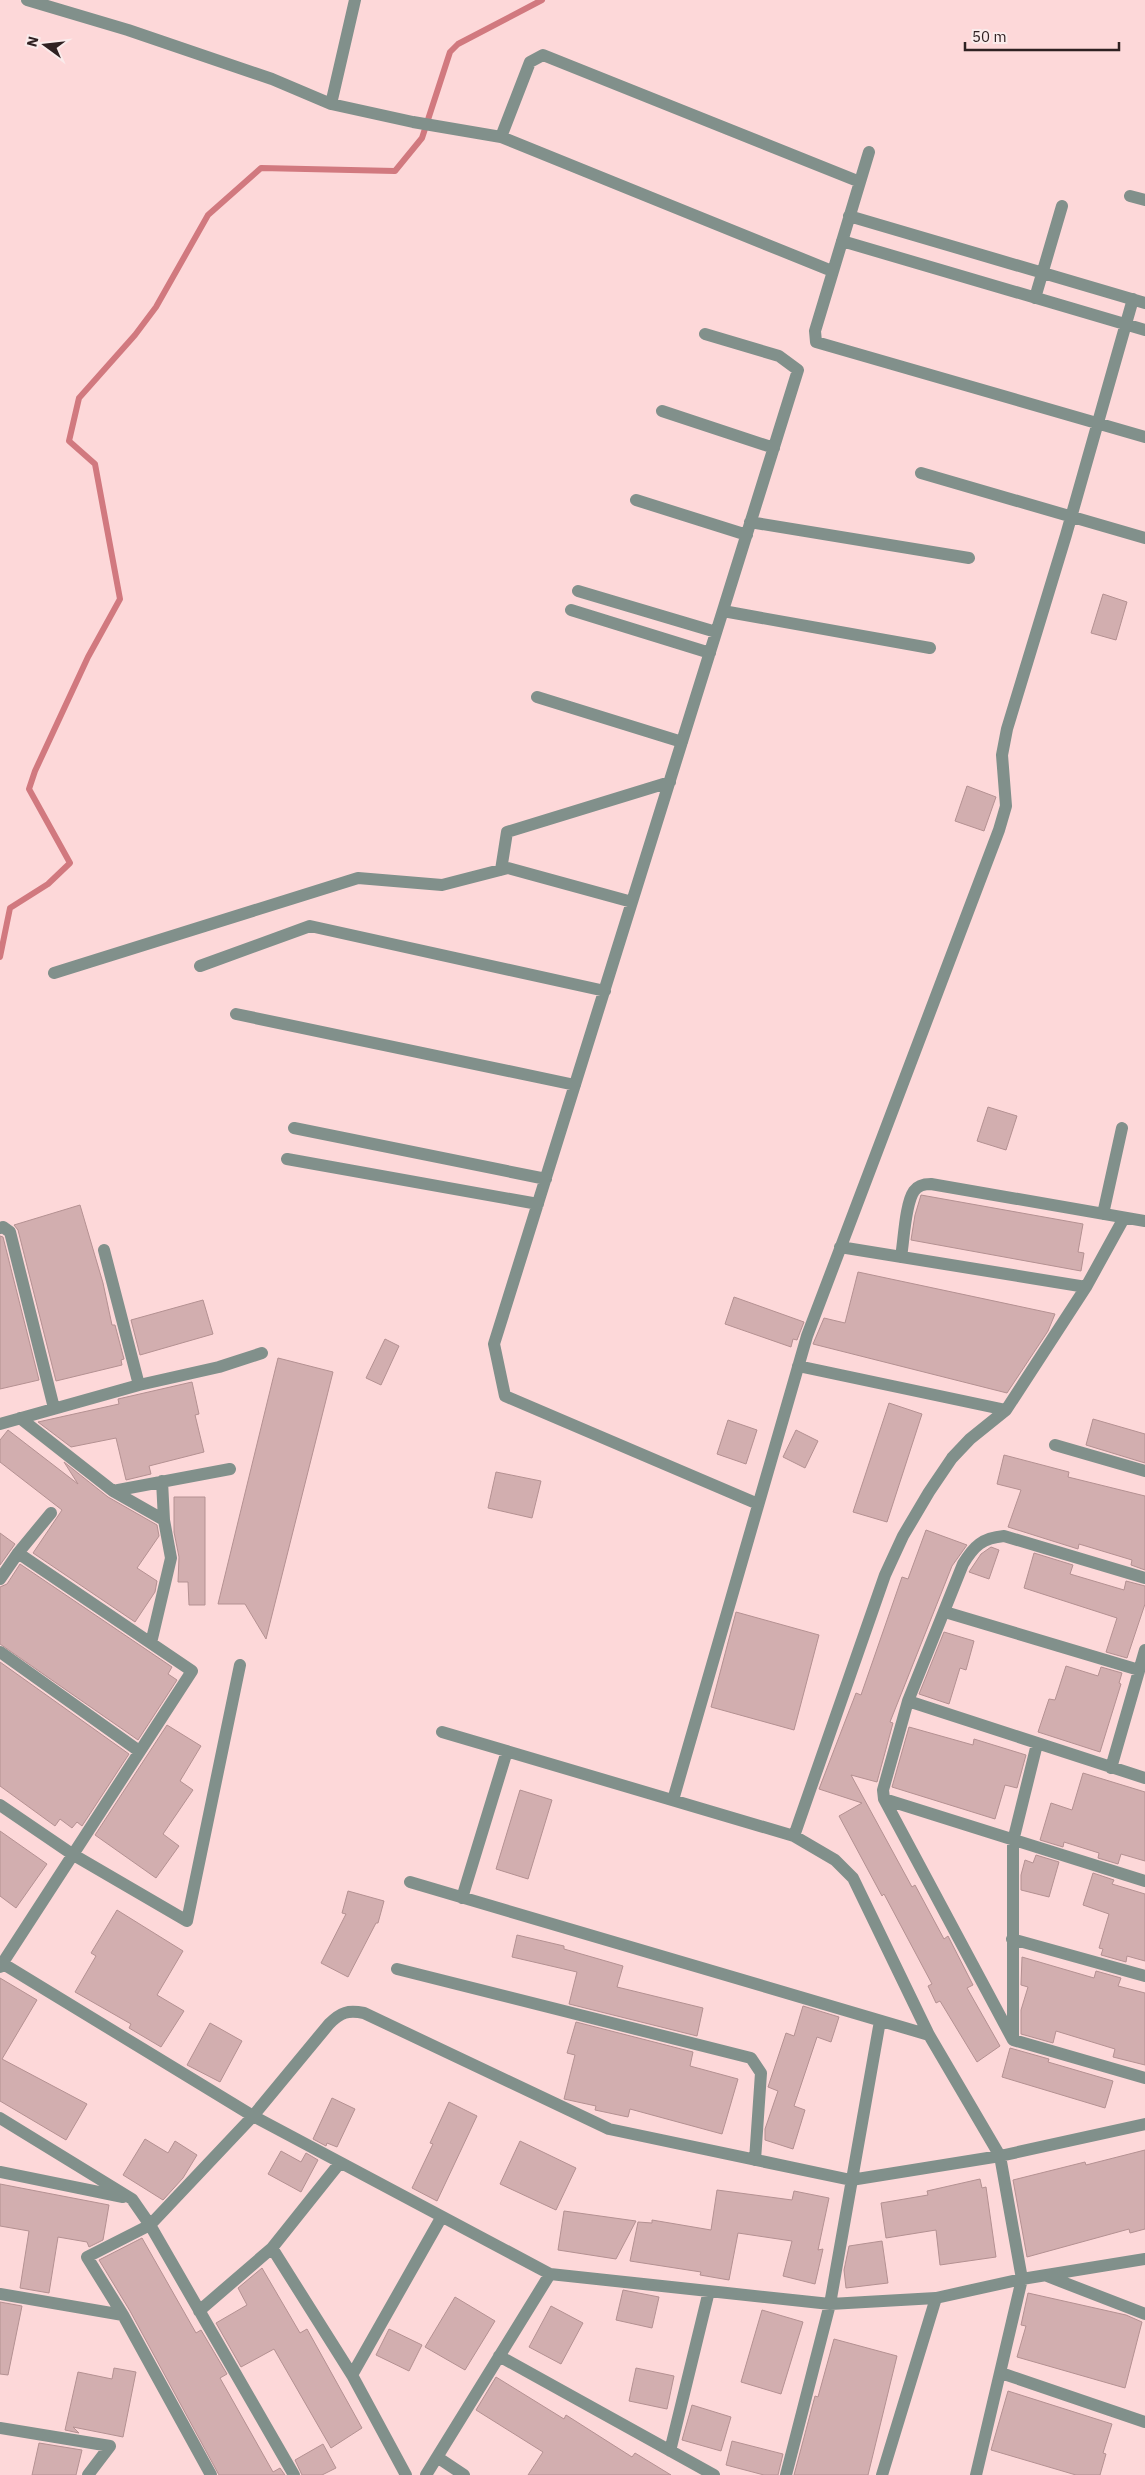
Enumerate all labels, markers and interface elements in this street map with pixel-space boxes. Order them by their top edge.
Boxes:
north arrow [20,20,70,70]
scale bar [965,20,1119,52]
text: 50 m [972,27,1007,46]
text: N [22,34,42,49]

